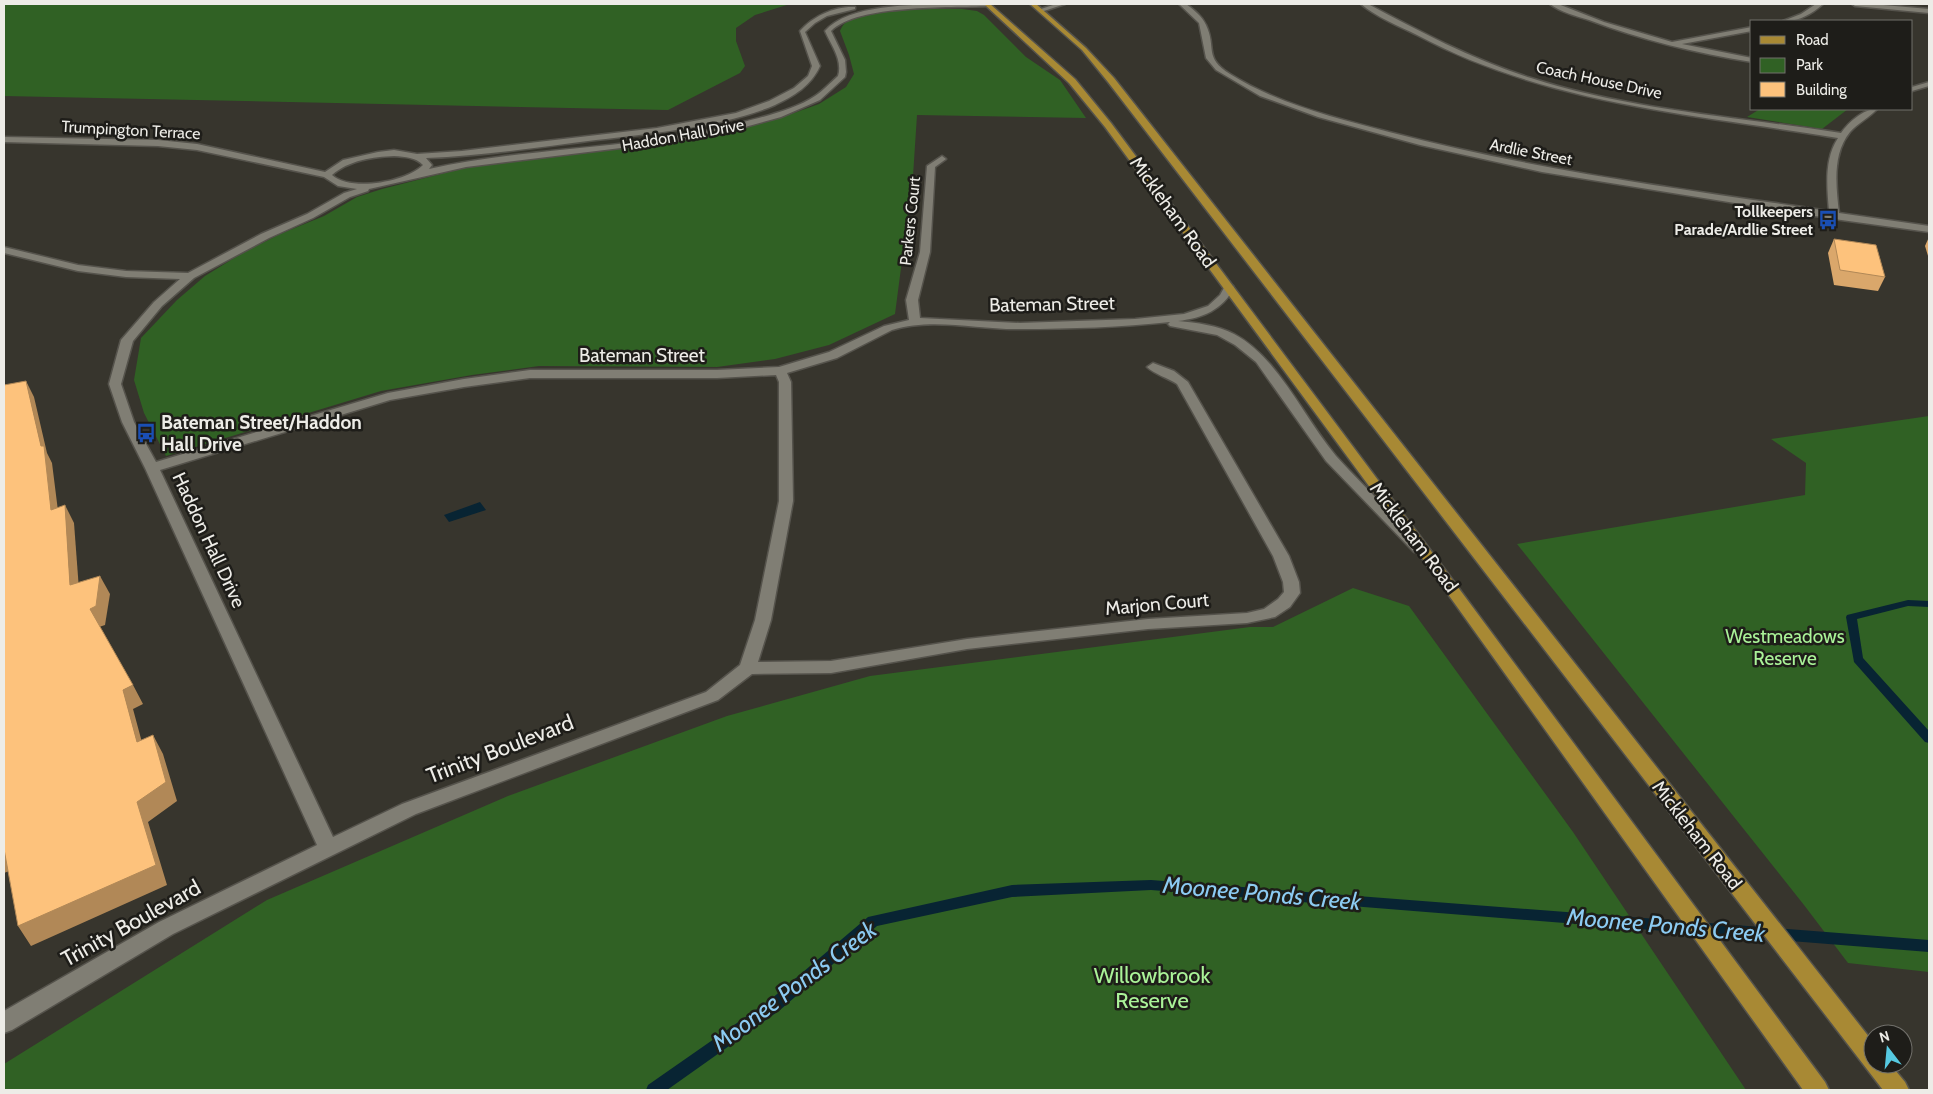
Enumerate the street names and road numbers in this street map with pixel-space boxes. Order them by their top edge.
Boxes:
street label: Coach House Drive [1534,57,1664,103]
street label: Haddon Hall Drive [620,115,746,155]
street label: Trumpington Terrace [61,117,201,143]
street label: Ardlie Street [1488,135,1574,169]
street label: Mickleham Road [1125,152,1221,272]
street label: Parkers Court [896,175,924,266]
street label: Bateman Street [989,291,1116,317]
street label: Bateman Street [579,344,706,367]
street label: Haddon Hall Drive [168,469,251,612]
street label: Mickleham Road [1365,477,1463,597]
street label: Marjon Court [1104,588,1210,620]
street label: Trinity Boulevard [423,709,577,789]
street label: Mickleham Road [1647,776,1747,894]
street label: Trinity Boulevard [57,874,205,972]

